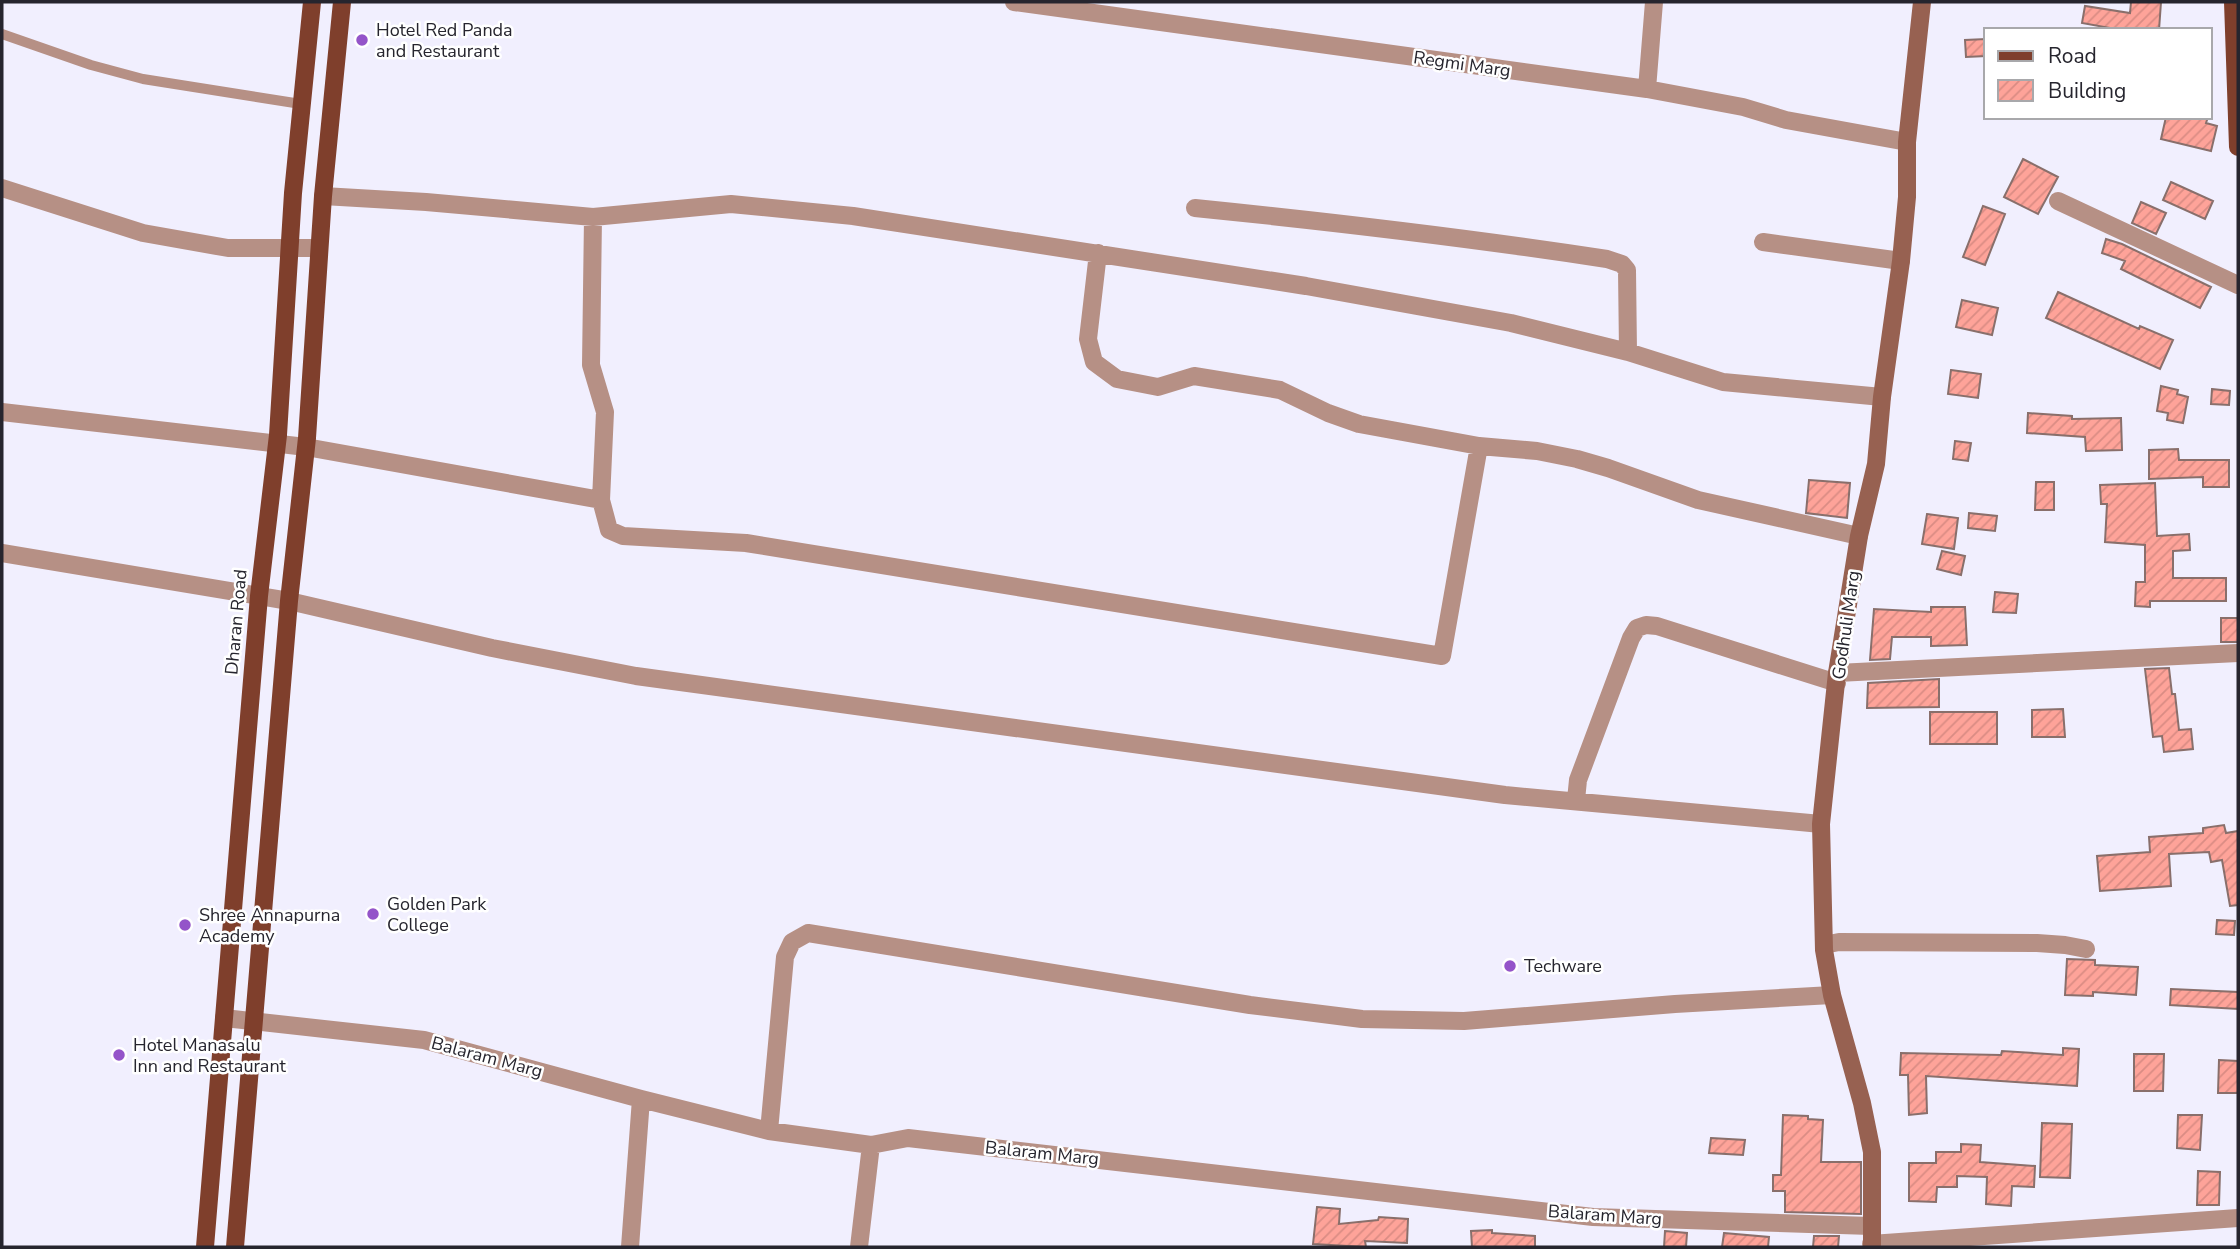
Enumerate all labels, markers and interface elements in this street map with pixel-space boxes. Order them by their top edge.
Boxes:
place label: Hotel Red Panda and Restaurant [376,18,513,63]
legend [1984,28,2212,119]
marker: Hotel Red Panda and Restaurant [354,32,370,48]
text: Road [2048,42,2097,70]
street label: Regmi Marg [1412,45,1512,83]
text: Building [2048,77,2126,105]
street label: Dharan Road [219,568,253,676]
street label: Godhuli Marg [1826,569,1866,681]
place label: Golden Park College [387,892,487,937]
place label: Shree Annapurna Academy [199,903,340,948]
marker: Golden Park College [365,906,381,922]
marker: Shree Annapurna Academy [177,917,193,933]
place label: Techware [1524,954,1602,978]
marker: Techware [1502,958,1518,974]
street label: Balaram Marg [429,1031,545,1083]
place label: Hotel Manasalu Inn and Restaurant [133,1033,287,1078]
marker: Hotel Manasalu Inn and Restaurant [111,1047,127,1063]
street label: Balaram Marg [984,1135,1100,1171]
street label: Balaram Marg [1547,1199,1663,1231]

